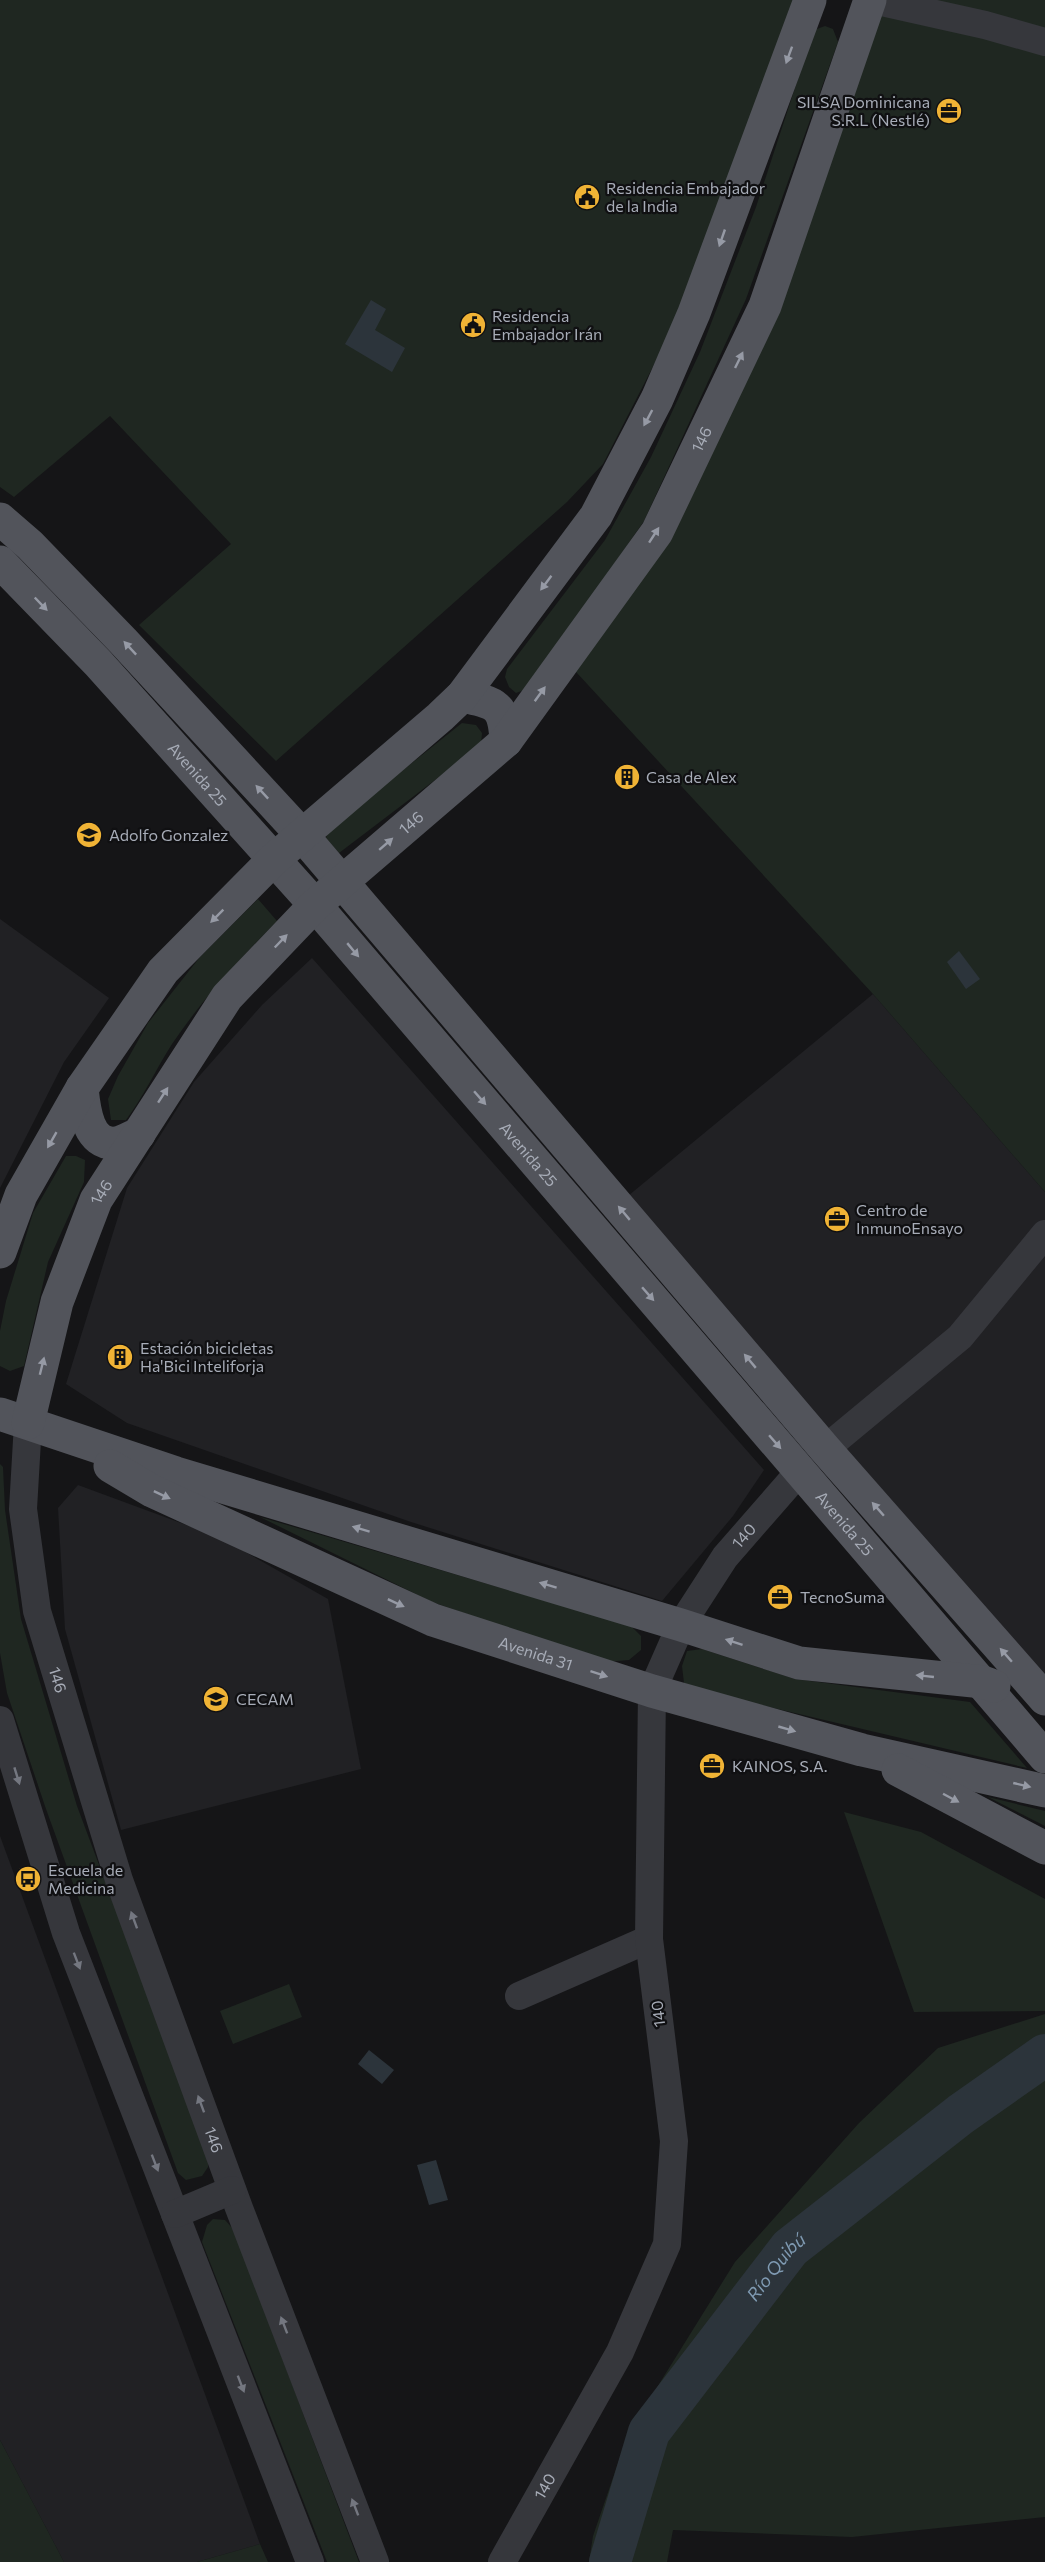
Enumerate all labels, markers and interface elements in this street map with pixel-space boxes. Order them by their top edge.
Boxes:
one-way arrow [784,46,794,64]
place label: SILSA Dominicana S.R.L (Nestlé) [797,92,930,129]
office icon: SILSA Dominicana S.R.L (Nestlé) [934,96,964,126]
place label: Residencia Embajador de la India [606,178,766,215]
public building icon: Residencia Embajador de la India [572,182,602,212]
one-way arrow [717,229,727,247]
place label: Residencia Embajador Irán [492,306,602,343]
public building icon: Residencia Embajador Irán [458,310,488,340]
one-way arrow [735,352,744,369]
one-way arrow [643,409,653,427]
street label: 146 [687,423,715,455]
one-way arrow [648,528,660,544]
one-way arrow [540,576,552,591]
one-way arrow [34,596,48,610]
one-way arrow [123,641,137,656]
one-way arrow [534,686,546,702]
street label: Avenida 25 [165,738,231,810]
building icon: Casa de Alex [612,762,642,792]
place label: Casa de Alex [646,767,737,786]
one-way arrow [255,784,269,799]
street label: 146 [395,807,427,838]
school or university icon: Adolfo Gonzalez [74,820,104,850]
place label: Adolfo Gonzalez [109,825,228,844]
one-way arrow [378,838,393,851]
one-way arrow [211,909,225,923]
one-way arrow [274,933,288,948]
one-way arrow [346,942,359,958]
one-way arrow [158,1087,169,1104]
one-way arrow [473,1090,486,1106]
street label: Avenida 25 [496,1118,562,1190]
one-way arrow [48,1131,58,1148]
street label: 146 [85,1176,116,1207]
place label: Centro de InmunoEnsayo [856,1200,963,1237]
office icon: Centro de InmunoEnsayo [822,1204,852,1234]
one-way arrow [618,1206,631,1221]
one-way arrow [641,1286,654,1301]
place label: Estación bicicletas Ha'Bici Inteliforja [140,1338,274,1375]
building icon: Estación bicicletas Ha'Bici Inteliforja [105,1342,135,1372]
one-way arrow [744,1354,757,1369]
one-way arrow [37,1357,47,1376]
one-way arrow [768,1434,781,1449]
street label: Avenida 25 [812,1487,878,1559]
one-way arrow [153,1490,171,1500]
one-way arrow [872,1502,885,1517]
street label: 140 [727,1519,759,1552]
one-way arrow [352,1524,370,1533]
one-way arrow [539,1580,557,1589]
office icon: TecnoSuma [765,1582,795,1612]
place label: TecnoSuma [800,1587,885,1606]
one-way arrow [387,1599,404,1608]
street label: Avenida 31 [496,1632,575,1674]
one-way arrow [725,1637,743,1646]
one-way arrow [999,1648,1013,1663]
street label: 146 [46,1664,71,1695]
one-way arrow [591,1670,609,1680]
one-way arrow [915,1671,934,1681]
school or university icon: CECAM [201,1684,231,1714]
place label: CECAM [236,1689,294,1708]
one-way arrow [778,1725,796,1734]
office icon: KAINOS, S.A. [697,1751,727,1781]
place label: KAINOS, S.A. [732,1756,828,1775]
one-way arrow [13,1767,22,1785]
one-way arrow [1013,1781,1031,1791]
one-way arrow [942,1793,959,1803]
place label: Escuela de Medicina [48,1860,123,1897]
bus stop icon: Escuela de Medicina [13,1864,43,1894]
one-way arrow [128,1911,138,1929]
one-way arrow [72,1953,82,1971]
street label: 140 [646,2000,669,2029]
one-way arrow [195,2095,205,2113]
street label: 146 [201,2124,228,2155]
one-way arrow [151,2154,160,2172]
water label: Río Quibú [742,2228,810,2305]
one-way arrow [279,2316,289,2334]
one-way arrow [236,2375,246,2393]
street label: 140 [529,2470,559,2502]
one-way arrow [349,2498,359,2516]

